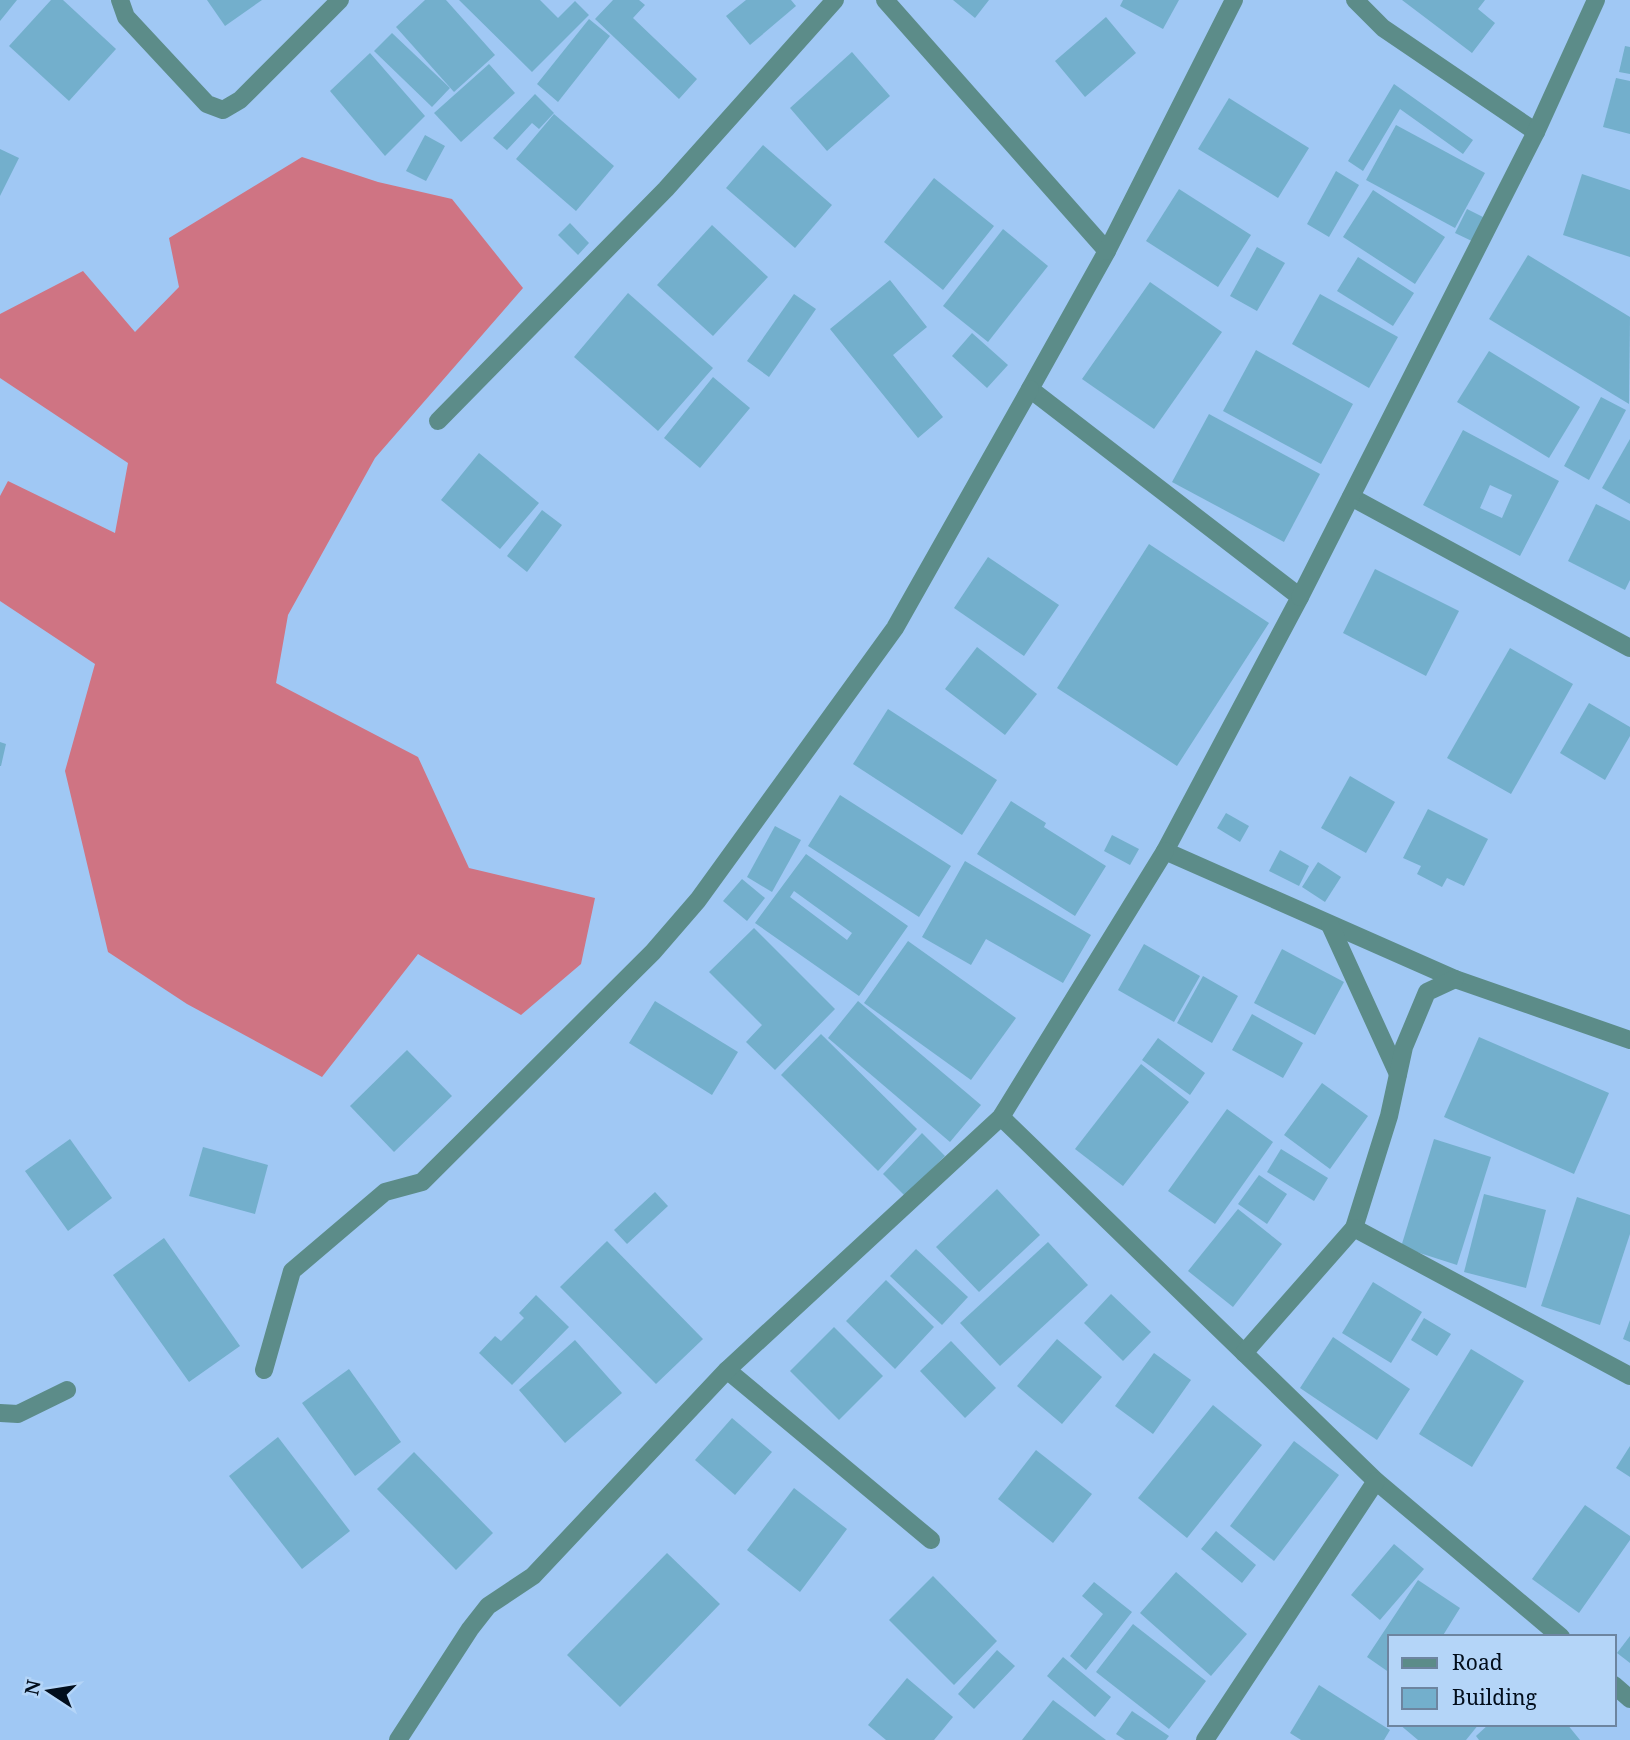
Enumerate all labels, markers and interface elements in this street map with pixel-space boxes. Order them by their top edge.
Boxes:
legend [1388,1635,1616,1726]
text: Road [1452,1648,1503,1676]
north arrow [14,1656,84,1726]
text: N [18,1677,47,1697]
text: Building [1452,1683,1537,1711]

